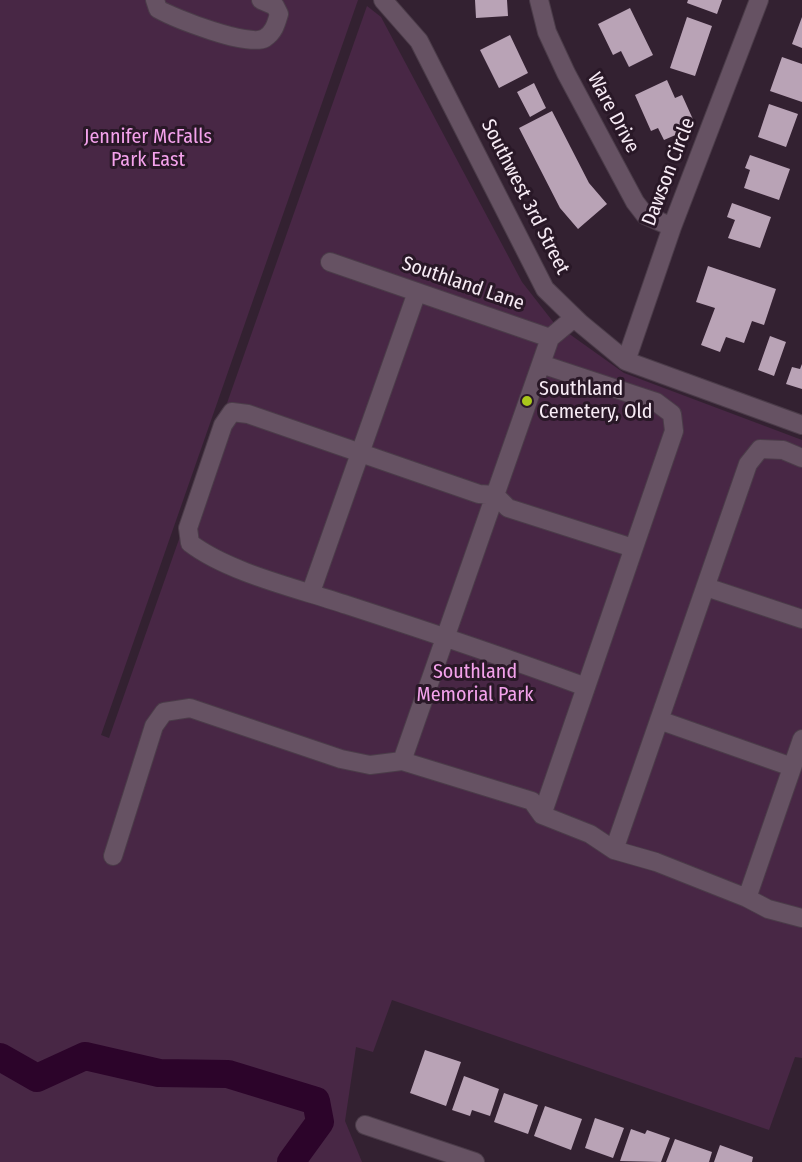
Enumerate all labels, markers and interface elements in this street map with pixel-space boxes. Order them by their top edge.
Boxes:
street label: Ware Drive [582,69,644,157]
street label: Southwest 3rd Street [476,115,574,279]
street label: Dawson Circle [637,115,701,229]
park label: Jennifer McFalls Park East [84,125,212,172]
street label: Southland Lane [399,252,527,316]
place label: Southland Cemetery, Old [539,377,652,424]
marker: Southland Cemetery, Old [520,394,534,408]
park label: Southland Memorial Park [416,660,534,707]

